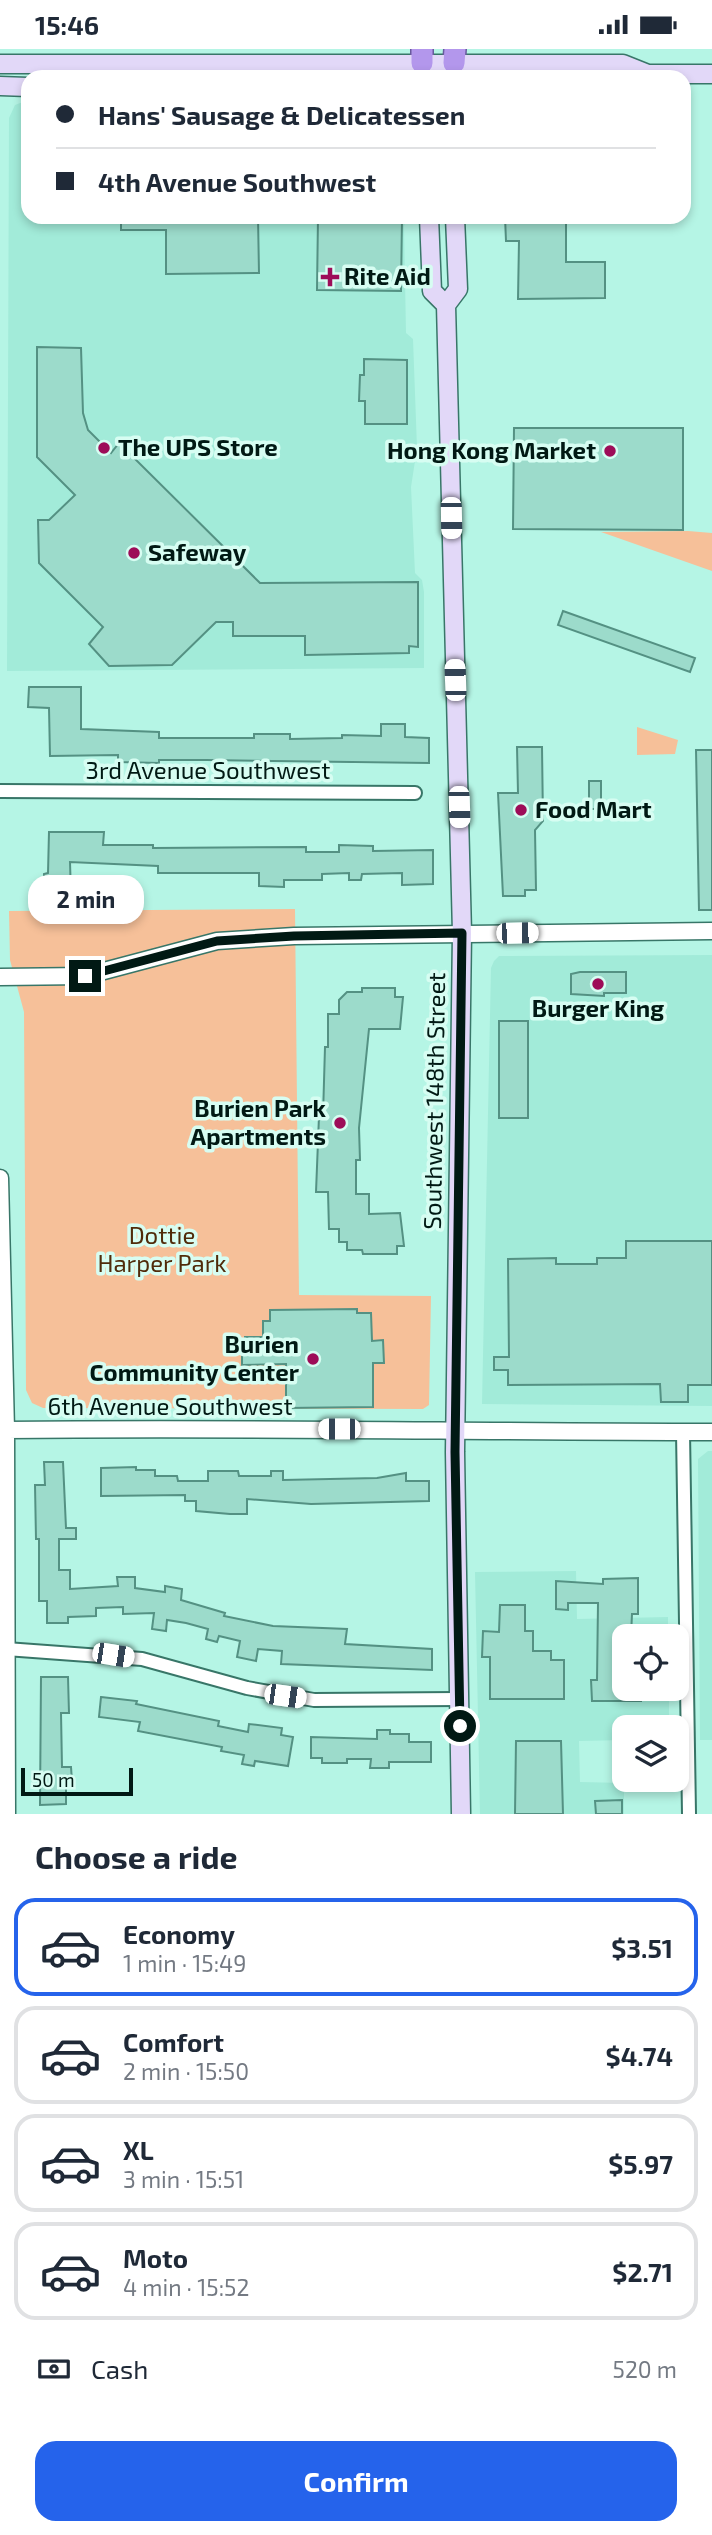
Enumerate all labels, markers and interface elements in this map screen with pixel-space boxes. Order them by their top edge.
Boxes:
text: 15:46 [35,9,99,40]
text: Hans' Sausage & Delicatessen [98,99,465,130]
text: 4th Avenue Southwest [98,166,376,197]
place label: Rite Aid [344,261,431,290]
marker: Rite Aid [322,269,338,285]
place label: The UPS Store [118,432,278,461]
place label: Hong Kong Market [387,435,596,464]
marker: The UPS Store [96,440,112,456]
marker: Hong Kong Market [602,443,618,459]
car [441,497,462,539]
place label: Safeway [148,537,247,566]
marker: Safeway [126,545,142,561]
car [444,659,467,701]
street label: 3rd Avenue Southwest [86,755,330,784]
car [448,786,471,828]
place label: Food Mart [535,794,652,823]
marker: Food Mart [513,802,529,818]
callout: 2 min [27,874,143,923]
text: 2 min [57,885,115,913]
car [496,922,539,944]
route end [69,960,101,992]
street label: Southwest 148th Street [417,972,450,1230]
marker: Burger King [590,976,606,992]
place label: Burger King [532,993,664,1022]
place label: Burien Park Apartments [190,1093,327,1150]
marker: Burien Park Apartments [332,1115,348,1131]
park label: Dottie Harper Park [97,1220,227,1277]
place label: Burien Community Center [89,1329,300,1386]
marker: Burien Community Center [305,1351,321,1367]
street label: 6th Avenue Southwest [47,1391,293,1420]
car [319,1419,361,1440]
map controls [612,1624,689,1792]
button: locate [612,1624,689,1701]
car [91,1641,136,1669]
car [263,1683,308,1709]
route start [444,1710,476,1742]
button: layers [612,1715,689,1792]
scale bar [21,1765,133,1797]
text: 50 m [32,1768,75,1791]
text: Choose a ride [35,1837,238,1875]
icon: car [39,1916,102,1979]
text: Economy [123,1918,235,1949]
text: $3.51 [611,1932,673,1963]
text: 1 min · 15:49 [123,1949,246,1977]
icon: car [39,2024,102,2087]
text: Comfort [123,2026,224,2057]
text: $4.74 [606,2040,673,2071]
text: 2 min · 15:50 [123,2057,249,2085]
icon: car [39,2132,102,2195]
text: XL [123,2134,154,2165]
text: $5.97 [608,2148,673,2179]
text: 3 min · 15:51 [123,2165,244,2193]
icon: car [39,2240,102,2303]
text: Moto [123,2242,188,2273]
text: $2.71 [612,2256,673,2287]
text: 4 min · 15:52 [123,2273,249,2301]
icon: cash [35,2350,73,2388]
text: Cash [91,2353,148,2384]
text: 520 m [613,2355,677,2383]
button: Confirm [35,2441,677,2521]

